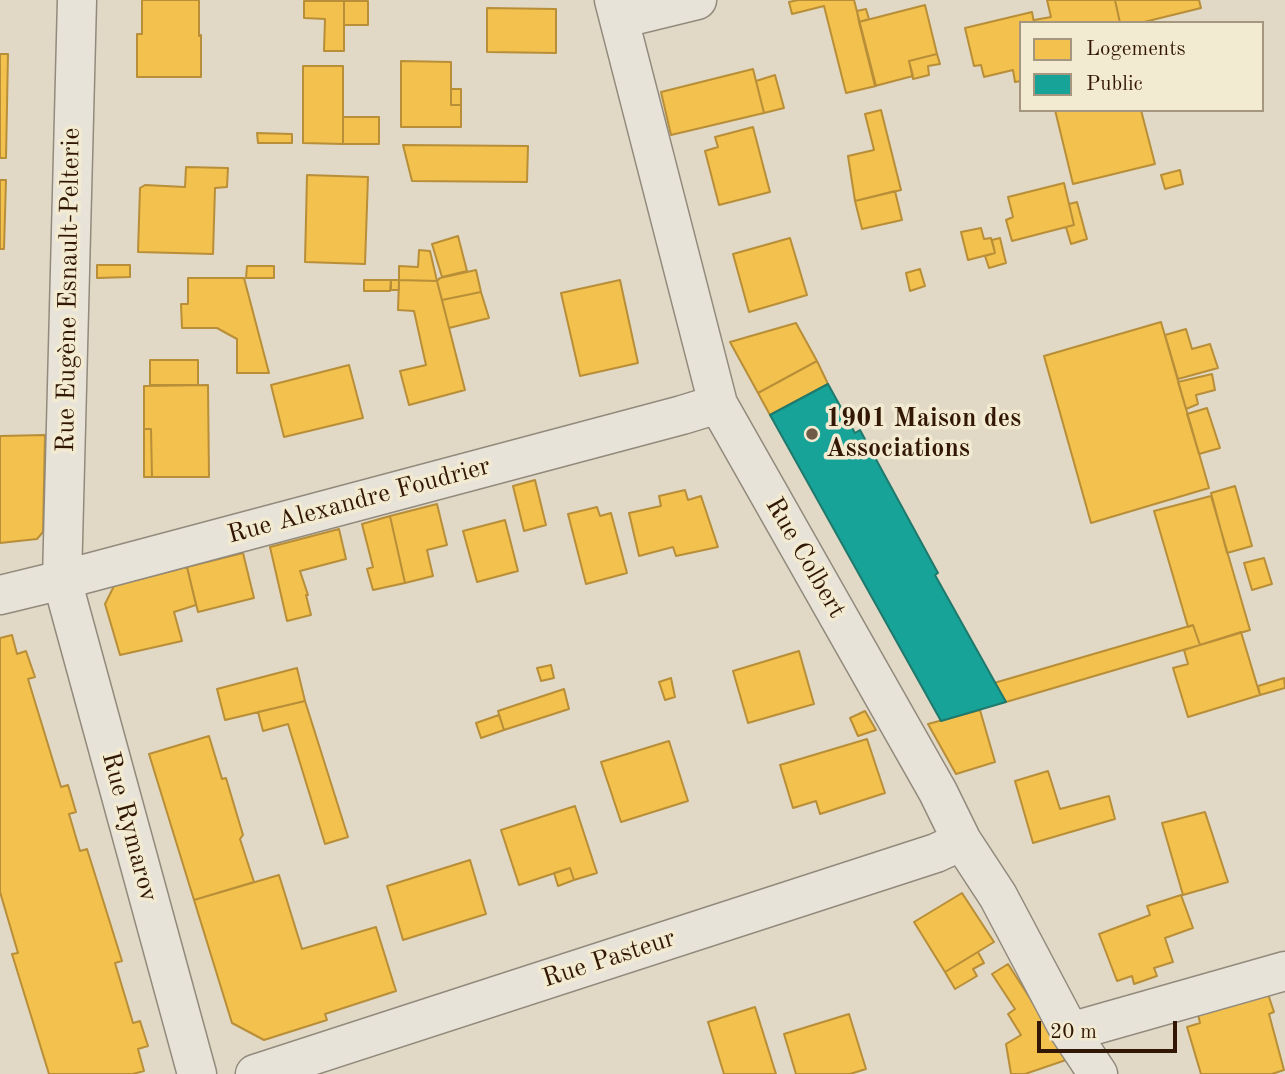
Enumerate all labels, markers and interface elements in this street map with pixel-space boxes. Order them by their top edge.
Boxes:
legend [1019,21,1264,112]
text: Logements [1086,39,1186,60]
text: Public [1086,74,1143,95]
street label: Rue Eugène Esnault-Pelterie [51,127,87,453]
place label: 1901 Maison des Associations [826,403,1021,464]
marker: 1901 Maison des Associations [804,426,820,442]
street label: Rue Alexandre Foudrier [224,451,494,551]
street label: Rue Colbert [758,492,852,624]
street label: Rue Rymarov [94,749,164,905]
street label: Rue Pasteur [539,923,679,995]
scale bar [1040,1007,1180,1052]
text: 20 m [1050,1022,1097,1043]

